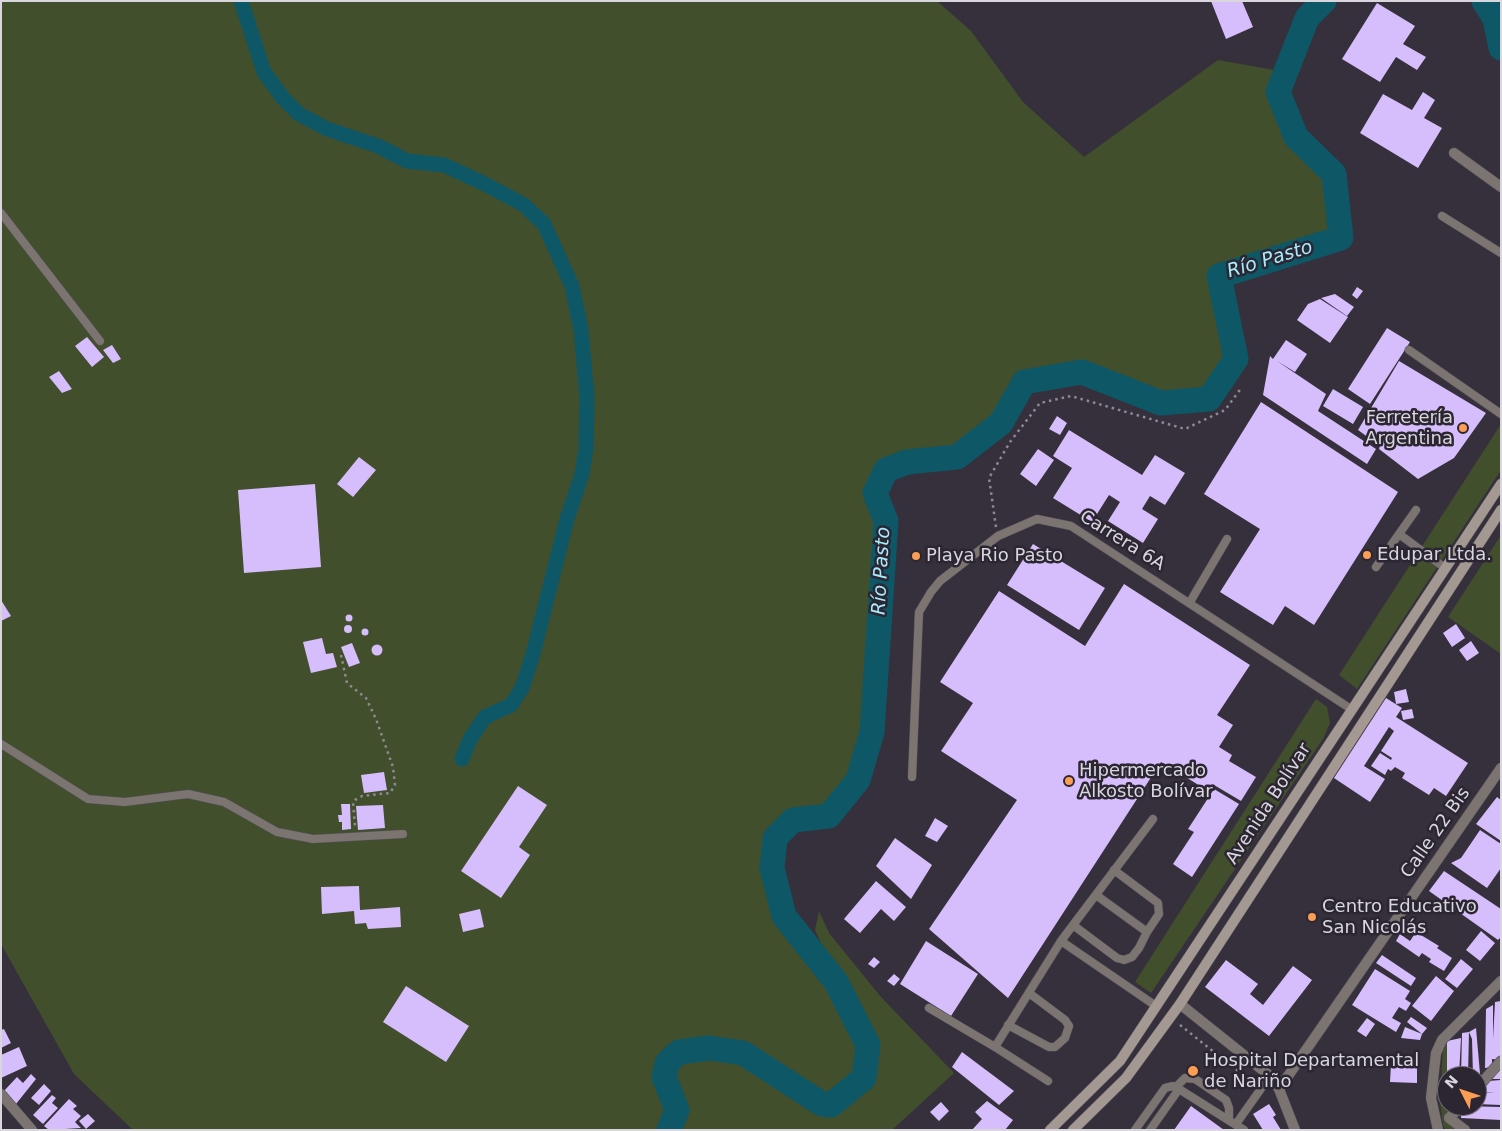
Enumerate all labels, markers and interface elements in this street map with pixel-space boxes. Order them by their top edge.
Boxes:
water label: Río Pasto [1224,236,1316,284]
place label: Ferretería Argentina [1365,407,1453,449]
marker: Ferretería Argentina [1457,422,1469,434]
street label: Carrera 6A [1075,506,1169,576]
water label: Río Pasto [868,526,896,616]
place label: Edupar Ltda. [1377,544,1492,566]
place label: Playa Rio Pasto [926,545,1063,567]
marker: Edupar Ltda. [1361,549,1373,561]
marker: Playa Rio Pasto [910,550,922,562]
street label: Avenida Bolívar [1222,739,1316,869]
place label: Hipermercado Alkosto Bolívar [1079,760,1213,802]
marker: Hipermercado Alkosto Bolívar [1063,775,1075,787]
street label: Calle 22 Bis [1397,783,1475,883]
place label: Centro Educativo San Nicolás [1322,896,1477,939]
marker: Centro Educativo San Nicolás [1306,911,1318,923]
place label: Hospital Departamental de Nariño [1204,1050,1419,1092]
marker: Hospital Departamental de Nariño [1186,1064,1200,1078]
north arrow [1437,1066,1487,1116]
text: N [1442,1072,1461,1091]

